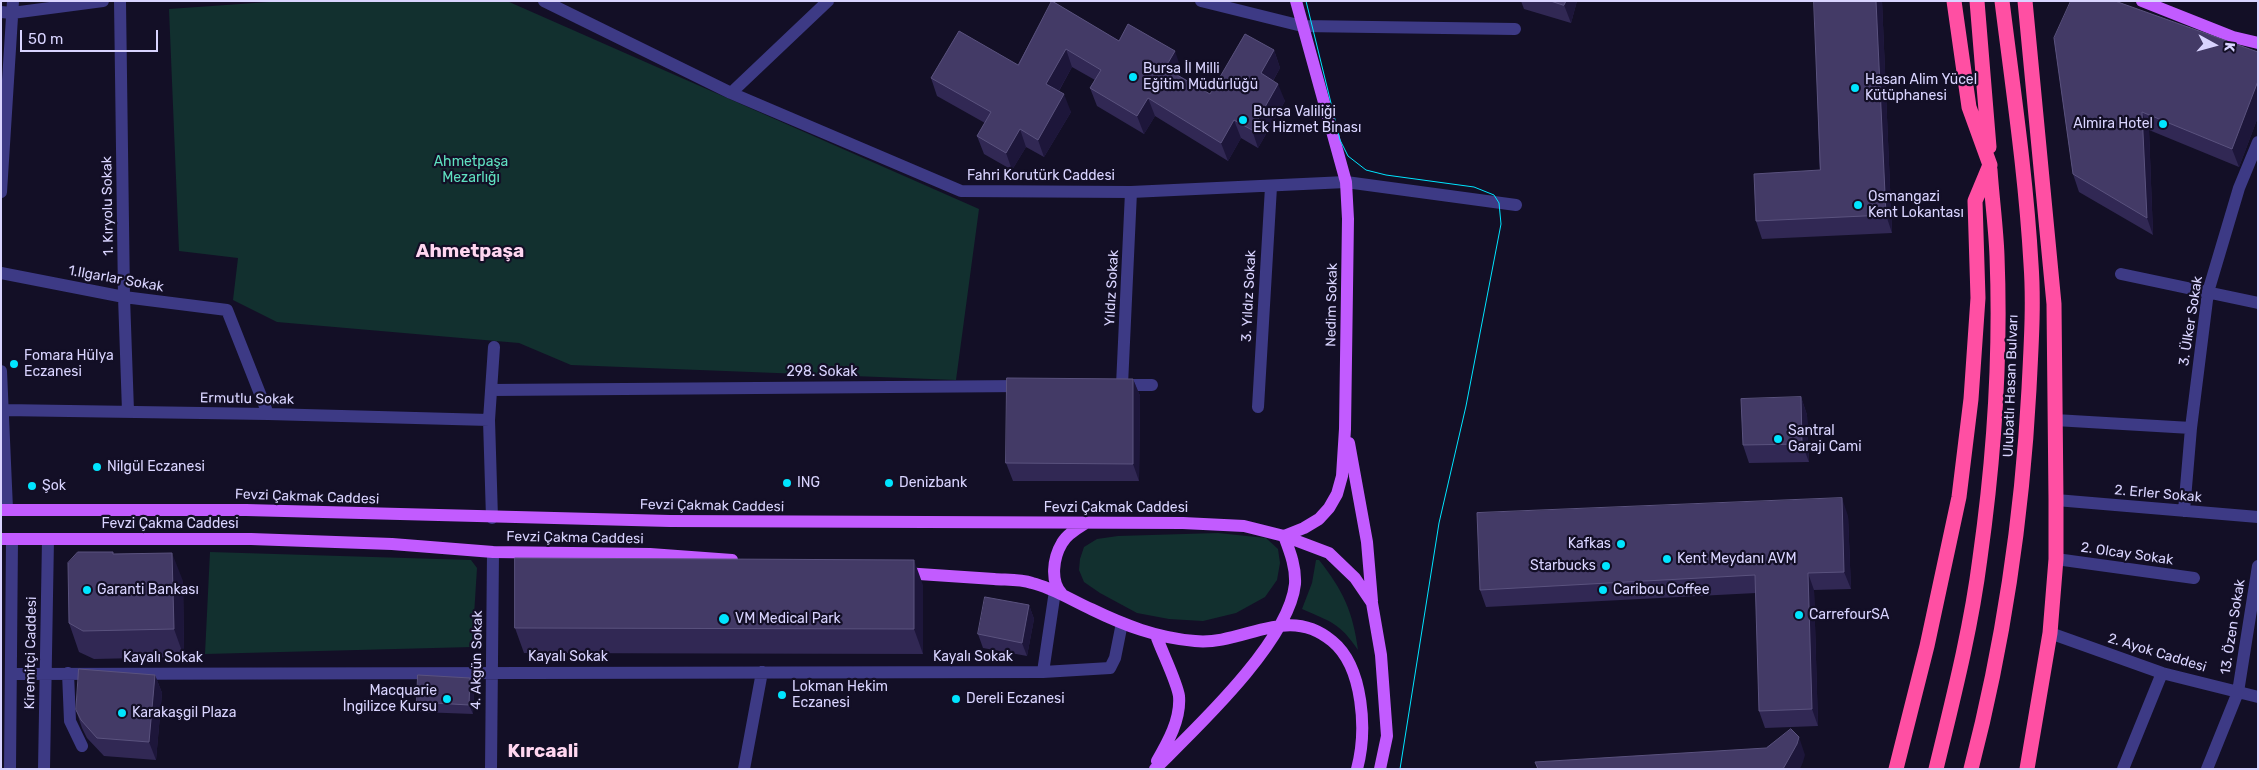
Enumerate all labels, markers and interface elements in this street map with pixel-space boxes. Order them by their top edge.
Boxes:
scale bar [22,20,160,52]
north arrow [2189,20,2239,70]
text: 50 m [28,30,63,48]
text: K [2220,41,2238,53]
place label: Bursa İl Milli Eğitim Müdürlüğü [1143,61,1258,94]
marker: Bursa İl Milli Eğitim Müdürlüğü [1127,71,1139,83]
place label: Hasan Alim Yücel Kütüphanesi [1865,72,1977,104]
marker: Hasan Alim Yücel Kütüphanesi [1849,82,1861,94]
place label: Bursa Valiliği Ek Hizmet Binası [1253,104,1361,136]
marker: Bursa Valiliği Ek Hizmet Binası [1237,114,1249,126]
place label: Almira Hotel [2073,116,2153,132]
marker: Almira Hotel [2157,118,2169,130]
park label: Ahmetpaşa Mezarlığı [434,154,508,186]
street label: 1. Kıryolu Sokak [99,156,117,256]
street label: Fahri Korutürk Caddesi [967,168,1115,184]
place label: Osmangazi Kent Lokantası [1868,189,1964,222]
marker: Osmangazi Kent Lokantası [1852,199,1864,211]
district label: Ahmetpaşa [416,241,524,263]
street label: Yıldız Sokak [1102,249,1122,327]
street label: 3. Yıldız Sokak [1238,250,1260,342]
street label: 1.Ilgarlar Sokak [67,262,165,296]
street label: Nedim Sokak [1323,263,1341,347]
street label: 3. Ülker Sokak [2176,275,2206,367]
street label: Ulubatlı Hasan Bulvarı [2000,314,2022,458]
place label: Fomara Hülya Eczanesi [24,348,114,381]
marker: Fomara Hülya Eczanesi [8,358,20,370]
street label: 298. Sokak [786,364,858,380]
street label: Ermutlu Sokak [200,390,294,408]
place label: Santral Garajı Cami [1788,423,1862,456]
marker: Santral Garajı Cami [1772,433,1784,445]
place label: Nilgül Eczanesi [107,459,205,475]
marker: Nilgül Eczanesi [91,461,103,473]
place label: ING [797,475,820,491]
place label: Denizbank [899,475,967,491]
marker: ING [781,477,793,489]
marker: Denizbank [883,477,895,489]
place label: Şok [42,478,66,494]
marker: Şok [26,480,38,492]
street label: 2. Erler Sokak [2114,482,2202,506]
street label: Fevzi Çakmak Caddesi [235,486,379,508]
street label: Fevzi Çakmak Caddesi [640,496,784,516]
street label: Fevzi Çakmak Caddesi [1044,500,1188,516]
street label: Fevzi Çakma Caddesi [101,516,239,532]
street label: Fevzi Çakma Caddesi [506,528,644,548]
place label: Kafkas [1568,536,1611,552]
marker: Kafkas [1615,538,1627,550]
street label: 2. Olcay Sokak [2080,539,2174,569]
place label: Kent Meydanı AVM [1677,551,1797,567]
marker: Kent Meydanı AVM [1661,553,1673,565]
place label: Starbucks [1530,558,1596,574]
marker: Starbucks [1600,560,1612,572]
street label: 13. Özen Sokak [2217,578,2249,676]
place label: Garanti Bankası [97,582,199,598]
place label: Caribou Coffee [1613,582,1709,598]
marker: Garanti Bankası [81,584,93,596]
marker: Caribou Coffee [1597,584,1609,596]
street label: Kiremitçi Caddesi [22,596,40,710]
place label: CarrefourSA [1809,607,1889,623]
marker: CarrefourSA [1793,609,1805,621]
street label: 4. Akgün Sokak [468,610,486,710]
place label: VM Medical Park [735,611,841,627]
marker: VM Medical Park [717,612,731,626]
street label: 2. Ayok Caddesi [2106,630,2208,676]
street label: Kayalı Sokak [528,649,608,665]
street label: Kayalı Sokak [933,649,1013,665]
street label: Kayalı Sokak [123,650,203,666]
place label: Lokman Hekim Eczanesi [792,679,888,712]
place label: Macquarie İngilizce Kursu [343,683,437,716]
marker: Lokman Hekim Eczanesi [776,689,788,701]
place label: Dereli Eczanesi [966,691,1065,707]
marker: Macquarie İngilizce Kursu [441,693,453,705]
marker: Dereli Eczanesi [950,693,962,705]
place label: Karakaşgil Plaza [132,705,236,721]
marker: Karakaşgil Plaza [116,707,128,719]
district label: Kırcaali [507,741,579,763]

